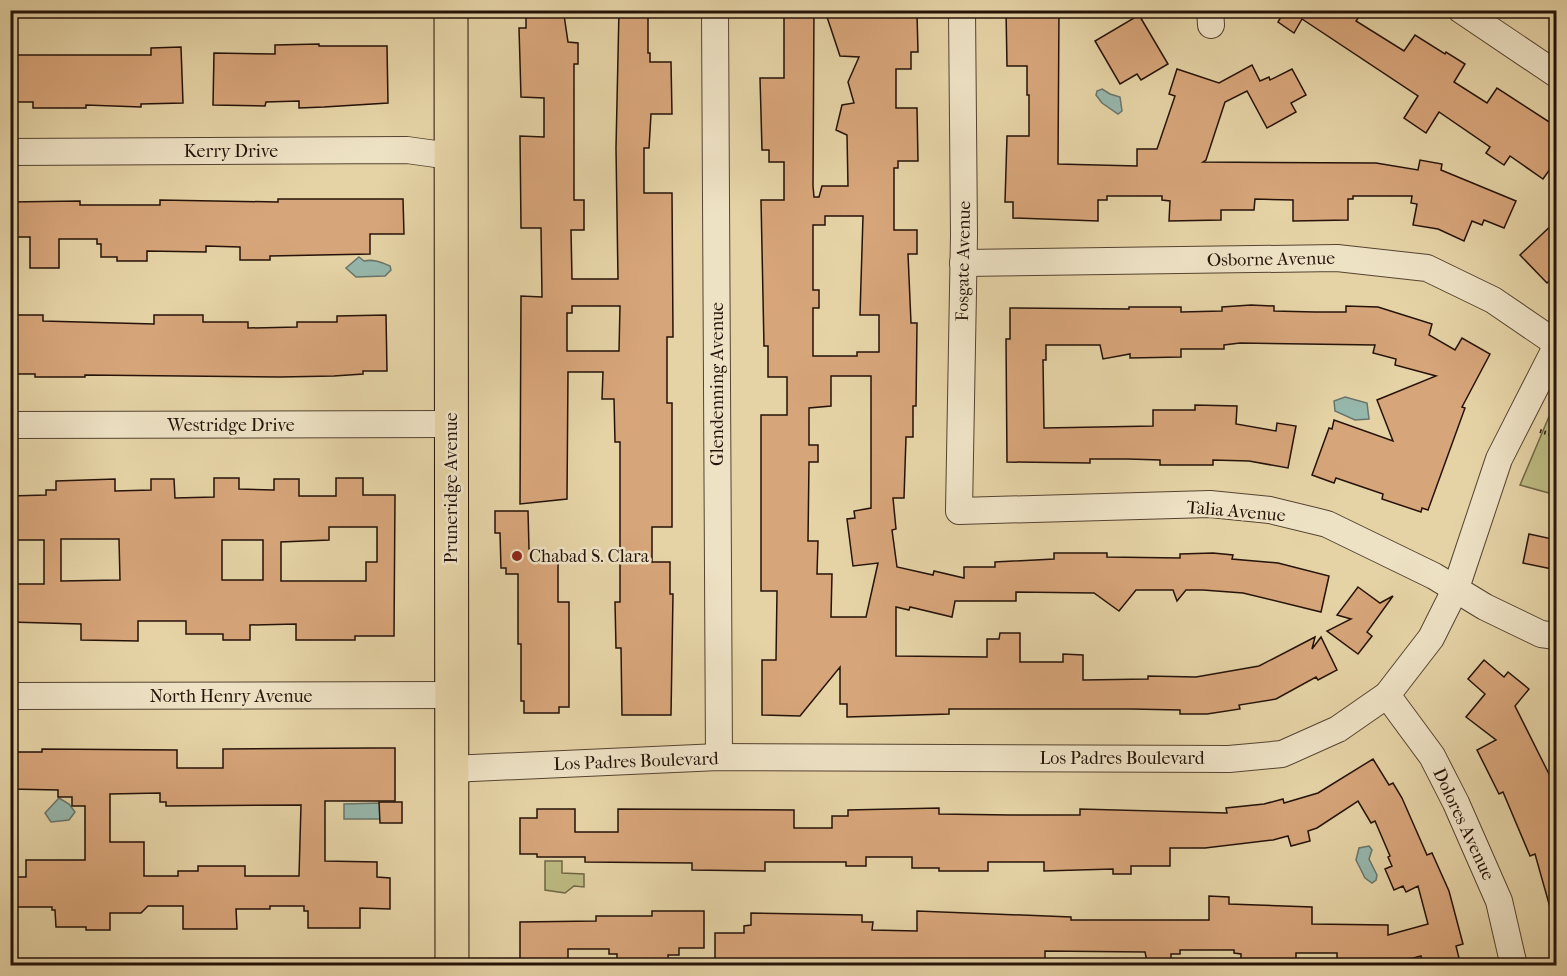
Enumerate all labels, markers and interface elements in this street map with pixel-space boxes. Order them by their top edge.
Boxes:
street label: Kerry Drive [184,141,278,162]
street label: Fosgate Avenue [952,200,975,321]
street label: Osborne Avenue [1207,248,1335,271]
street label: Glendenning Avenue [707,302,728,466]
street label: Pruneridge Avenue [441,412,462,564]
street label: Westridge Drive [166,415,295,436]
street label: Talia Avenue [1185,497,1287,526]
place label: Chabad S. Clara [529,546,650,567]
marker: Chabad S. Clara [510,549,524,563]
street label: North Henry Avenue [149,686,313,707]
street label: Los Padres Boulevard [553,748,719,775]
street label: Los Padres Boulevard [1039,748,1205,769]
street label: Dolores Avenue [1428,765,1499,884]

